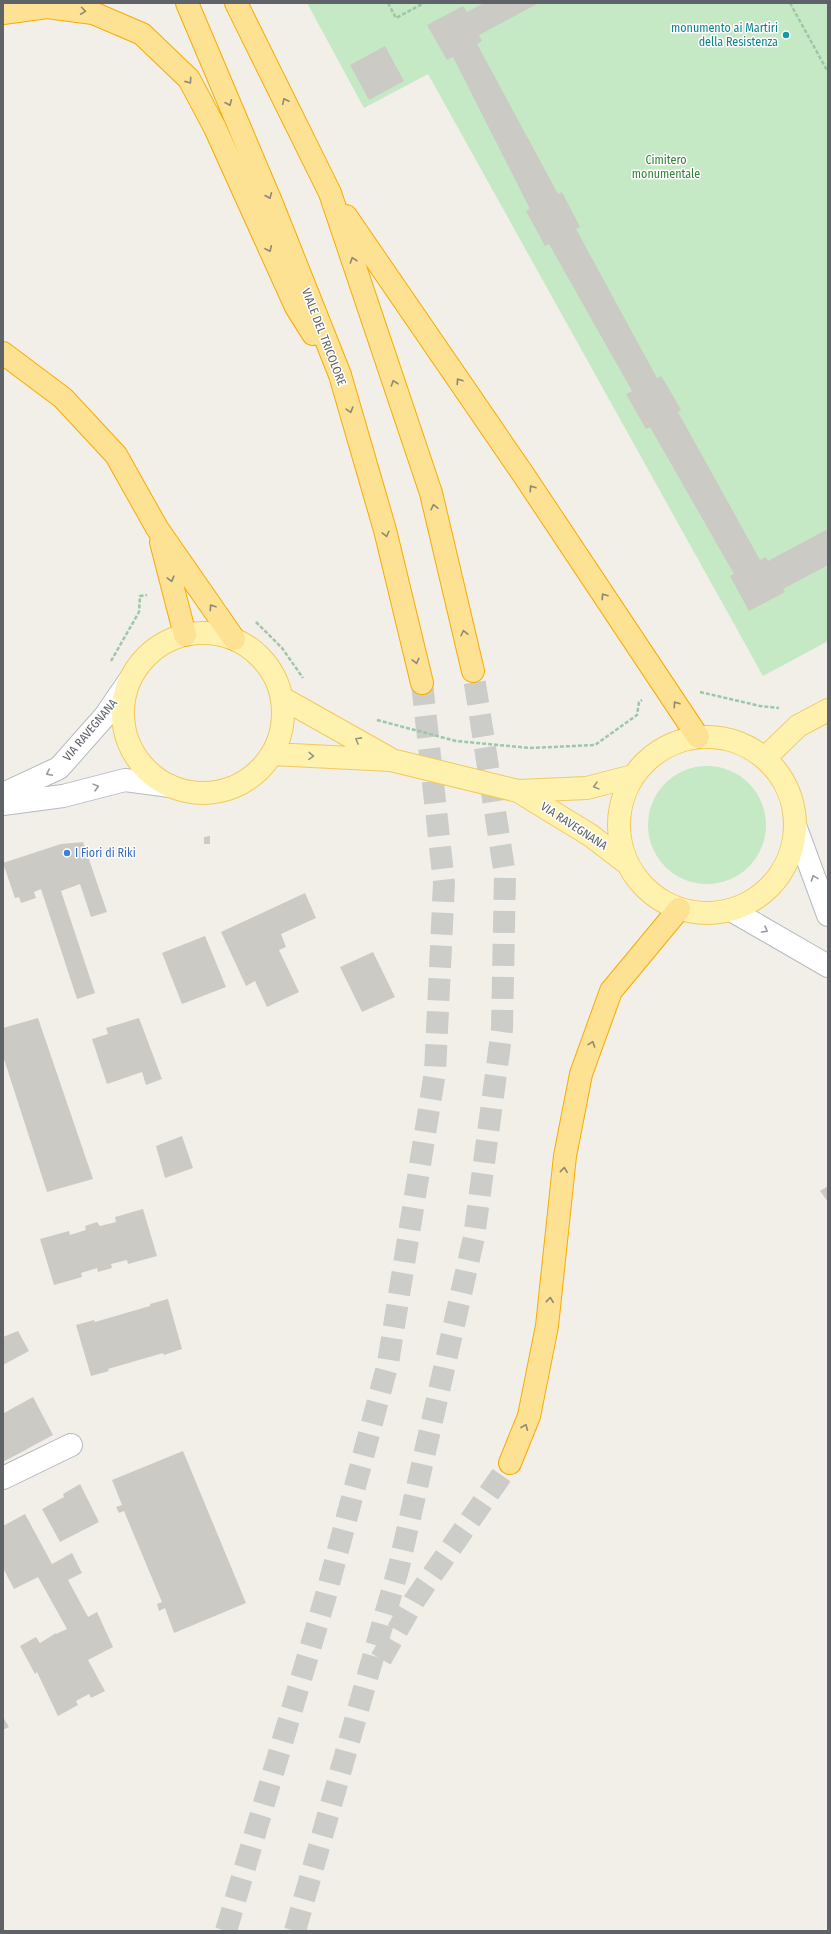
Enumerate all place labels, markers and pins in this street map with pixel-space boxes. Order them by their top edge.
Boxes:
place label: monumento ai Martiri della Resistenza [671,21,778,49]
marker: monumento ai Martiri della Resistenza [781,30,791,40]
place label: I Fiori di Riki [75,846,136,860]
marker: I Fiori di Riki [62,848,72,858]

